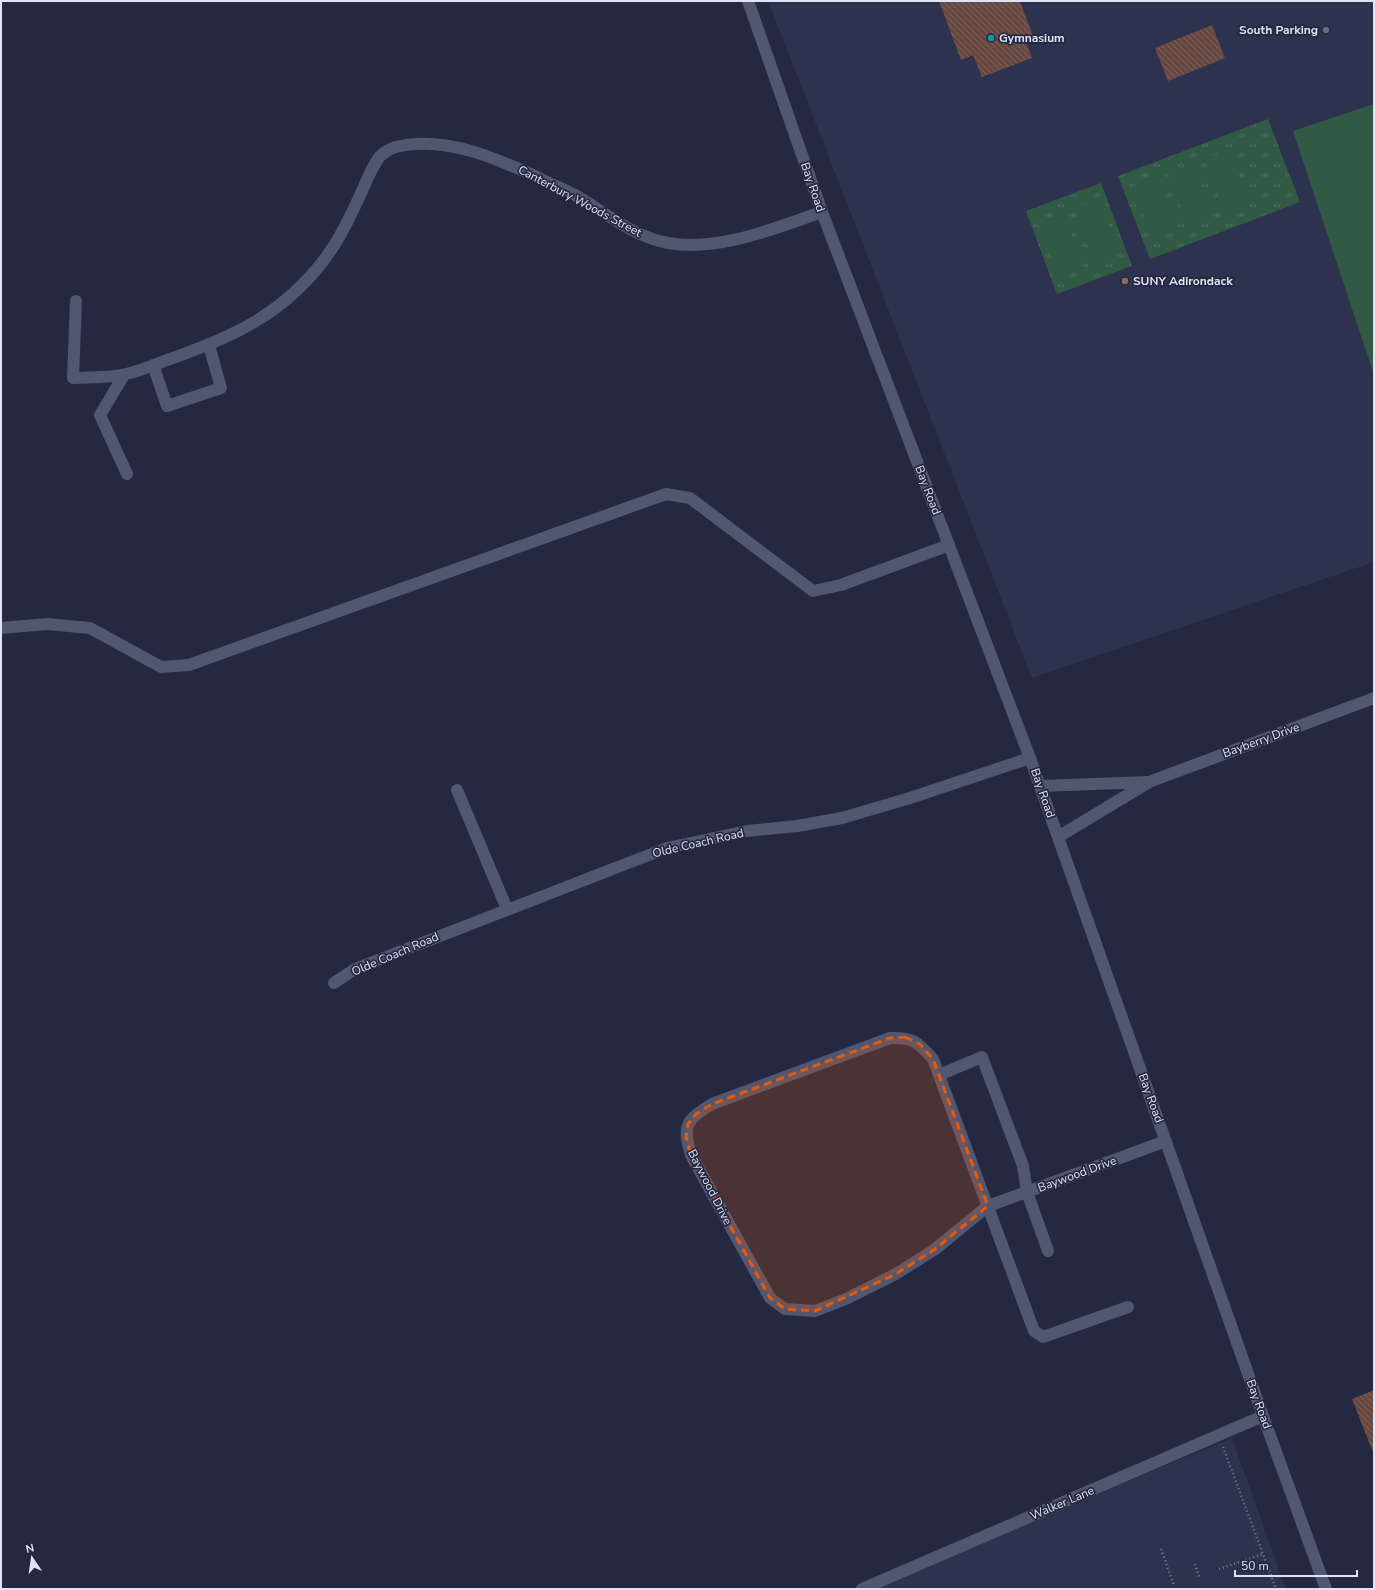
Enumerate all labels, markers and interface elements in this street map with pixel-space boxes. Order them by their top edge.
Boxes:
place label: South Parking [1239,22,1318,38]
marker: South Parking [1321,25,1331,35]
place label: Gymnasium [999,30,1065,46]
marker: Gymnasium [986,33,996,43]
street label: Bay Road [797,160,829,214]
street label: Canterbury Woods Street [515,162,645,241]
place label: SUNY Adirondack [1133,273,1233,289]
marker: SUNY Adirondack [1120,276,1130,286]
street label: Bay Road [911,463,945,517]
street label: Bayberry Drive [1220,719,1302,761]
street label: Bay Road [1027,766,1059,820]
street label: Olde Coach Road [651,825,745,861]
street label: Olde Coach Road [349,928,441,980]
street label: Bay Road [1135,1071,1167,1125]
street label: Baywood Drive [684,1147,736,1227]
street label: Baywood Drive [1035,1152,1119,1196]
street label: Bay Road [1243,1377,1275,1431]
street label: Walker Lane [1028,1482,1096,1524]
north arrow [12,1538,52,1578]
text: N [24,1541,36,1557]
scale bar [1235,1552,1357,1578]
text: 50 m [1241,1558,1269,1574]

